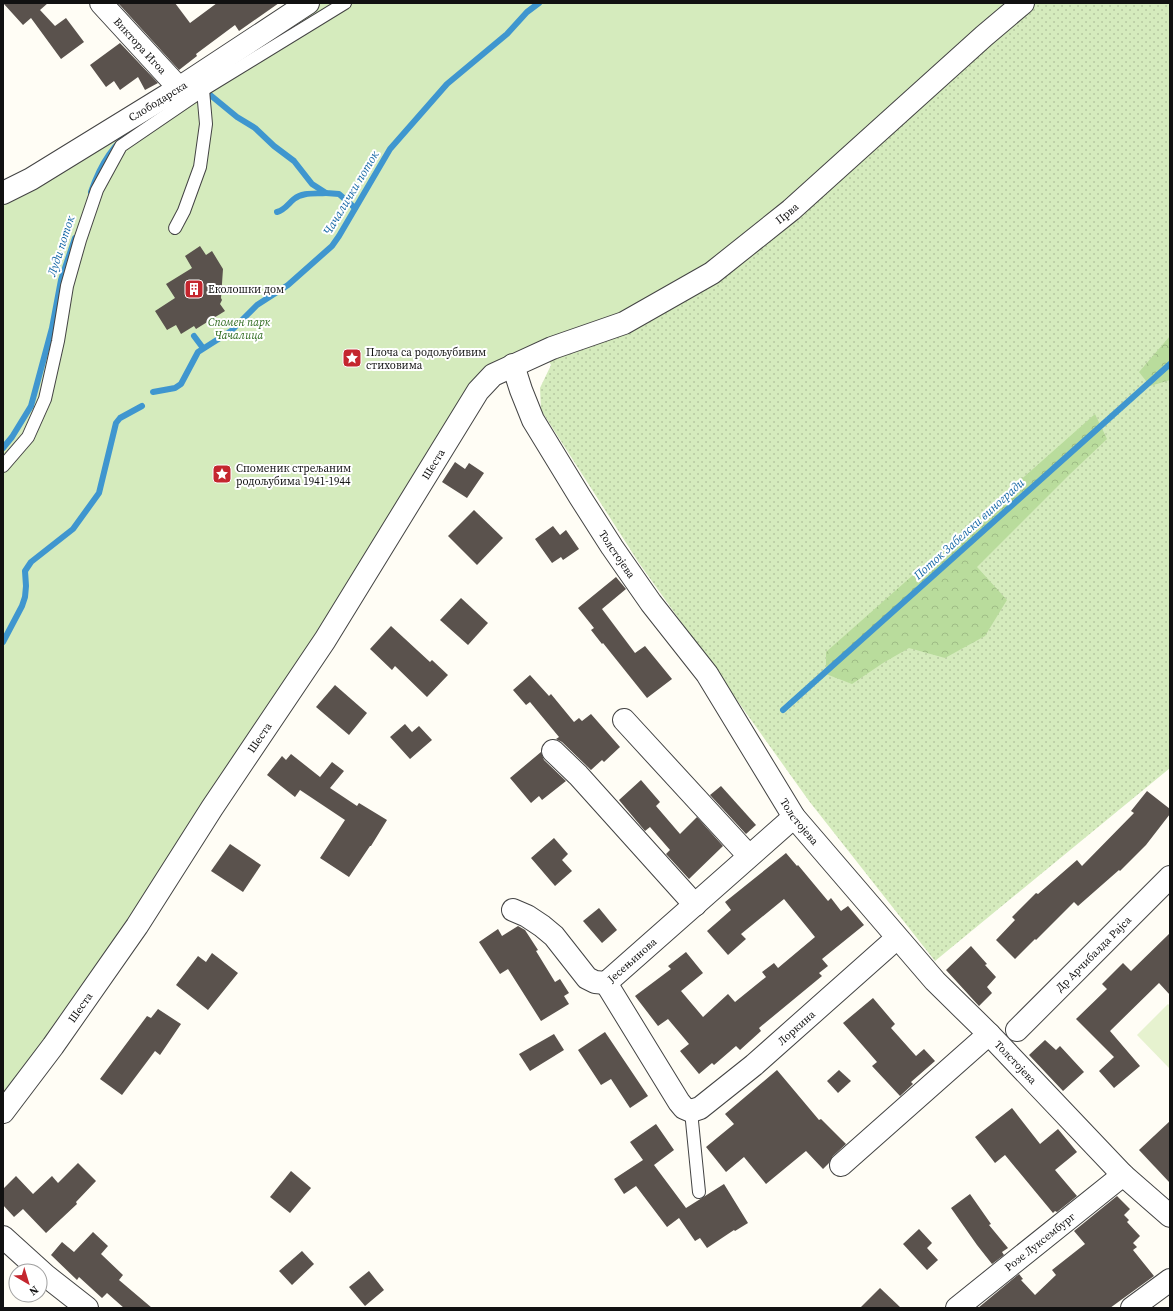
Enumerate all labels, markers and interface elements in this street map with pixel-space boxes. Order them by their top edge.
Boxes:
street label: Виктора Игоа [110,14,170,78]
street label: Слободарска [126,77,190,125]
water label: Чачалички поток [319,148,383,238]
street label: Прва [772,199,802,227]
water label: Луди поток [43,214,78,279]
building icon: Еколошки дом [183,278,205,300]
place label: Еколошки дом [208,282,284,297]
park label: Спомен парк Чачалица [208,315,271,343]
place label: Плоча са родољубивим стиховима [366,345,486,373]
place icon: Плоча са родољубивим стиховима [341,347,363,369]
street label: Шеста [418,446,448,482]
place label: Споменик стрељаним родољубима 1941-1944 [236,461,351,489]
place icon: Споменик стрељаним родољубима 1941-1944 [211,463,233,485]
water label: Поток Забелски виногради [909,475,1028,584]
street label: Толстојева [596,527,639,582]
street label: Шеста [244,719,275,756]
street label: Толстојева [777,795,822,848]
street label: Др Арчибалда Рајса [1052,912,1135,995]
street label: Јесењинова [604,934,660,986]
street label: Шеста [64,989,96,1025]
street label: Лоркина [774,1007,819,1048]
street label: Толстојева [991,1037,1040,1088]
street label: Розе Луксембург [1001,1209,1078,1274]
north arrow [8,1263,48,1303]
text: N [26,1282,42,1299]

